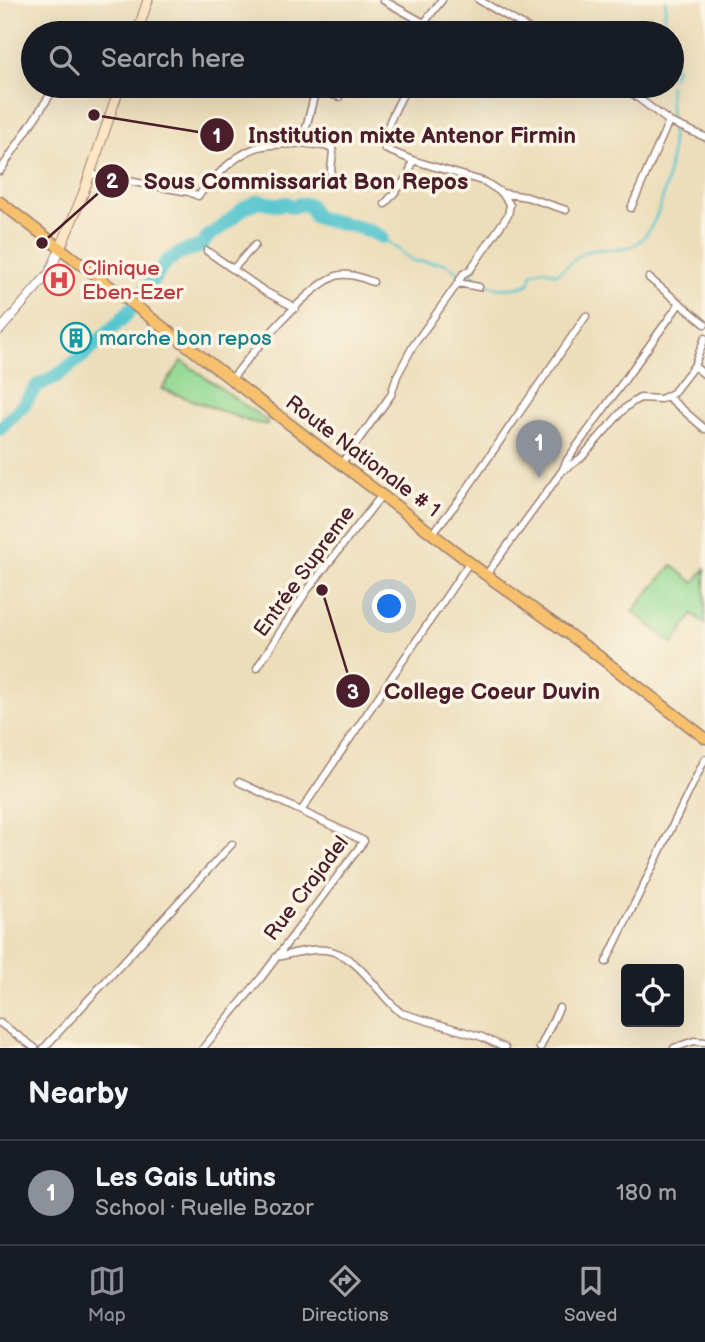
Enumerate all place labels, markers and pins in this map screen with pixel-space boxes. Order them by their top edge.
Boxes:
callout: Institution mixte Antenor Firmin [199,113,590,157]
callout: Sous Commissariat Bon Repos [95,159,482,203]
place label: Clinique Eben-Ezer [82,256,184,305]
hospital icon: Clinique Eben-Ezer [42,263,76,297]
building icon: marche bon repos [59,321,93,355]
place label: marche bon repos [99,326,272,351]
pin: 1 [516,420,562,478]
callout: College Coeur Duvin [335,669,614,713]

